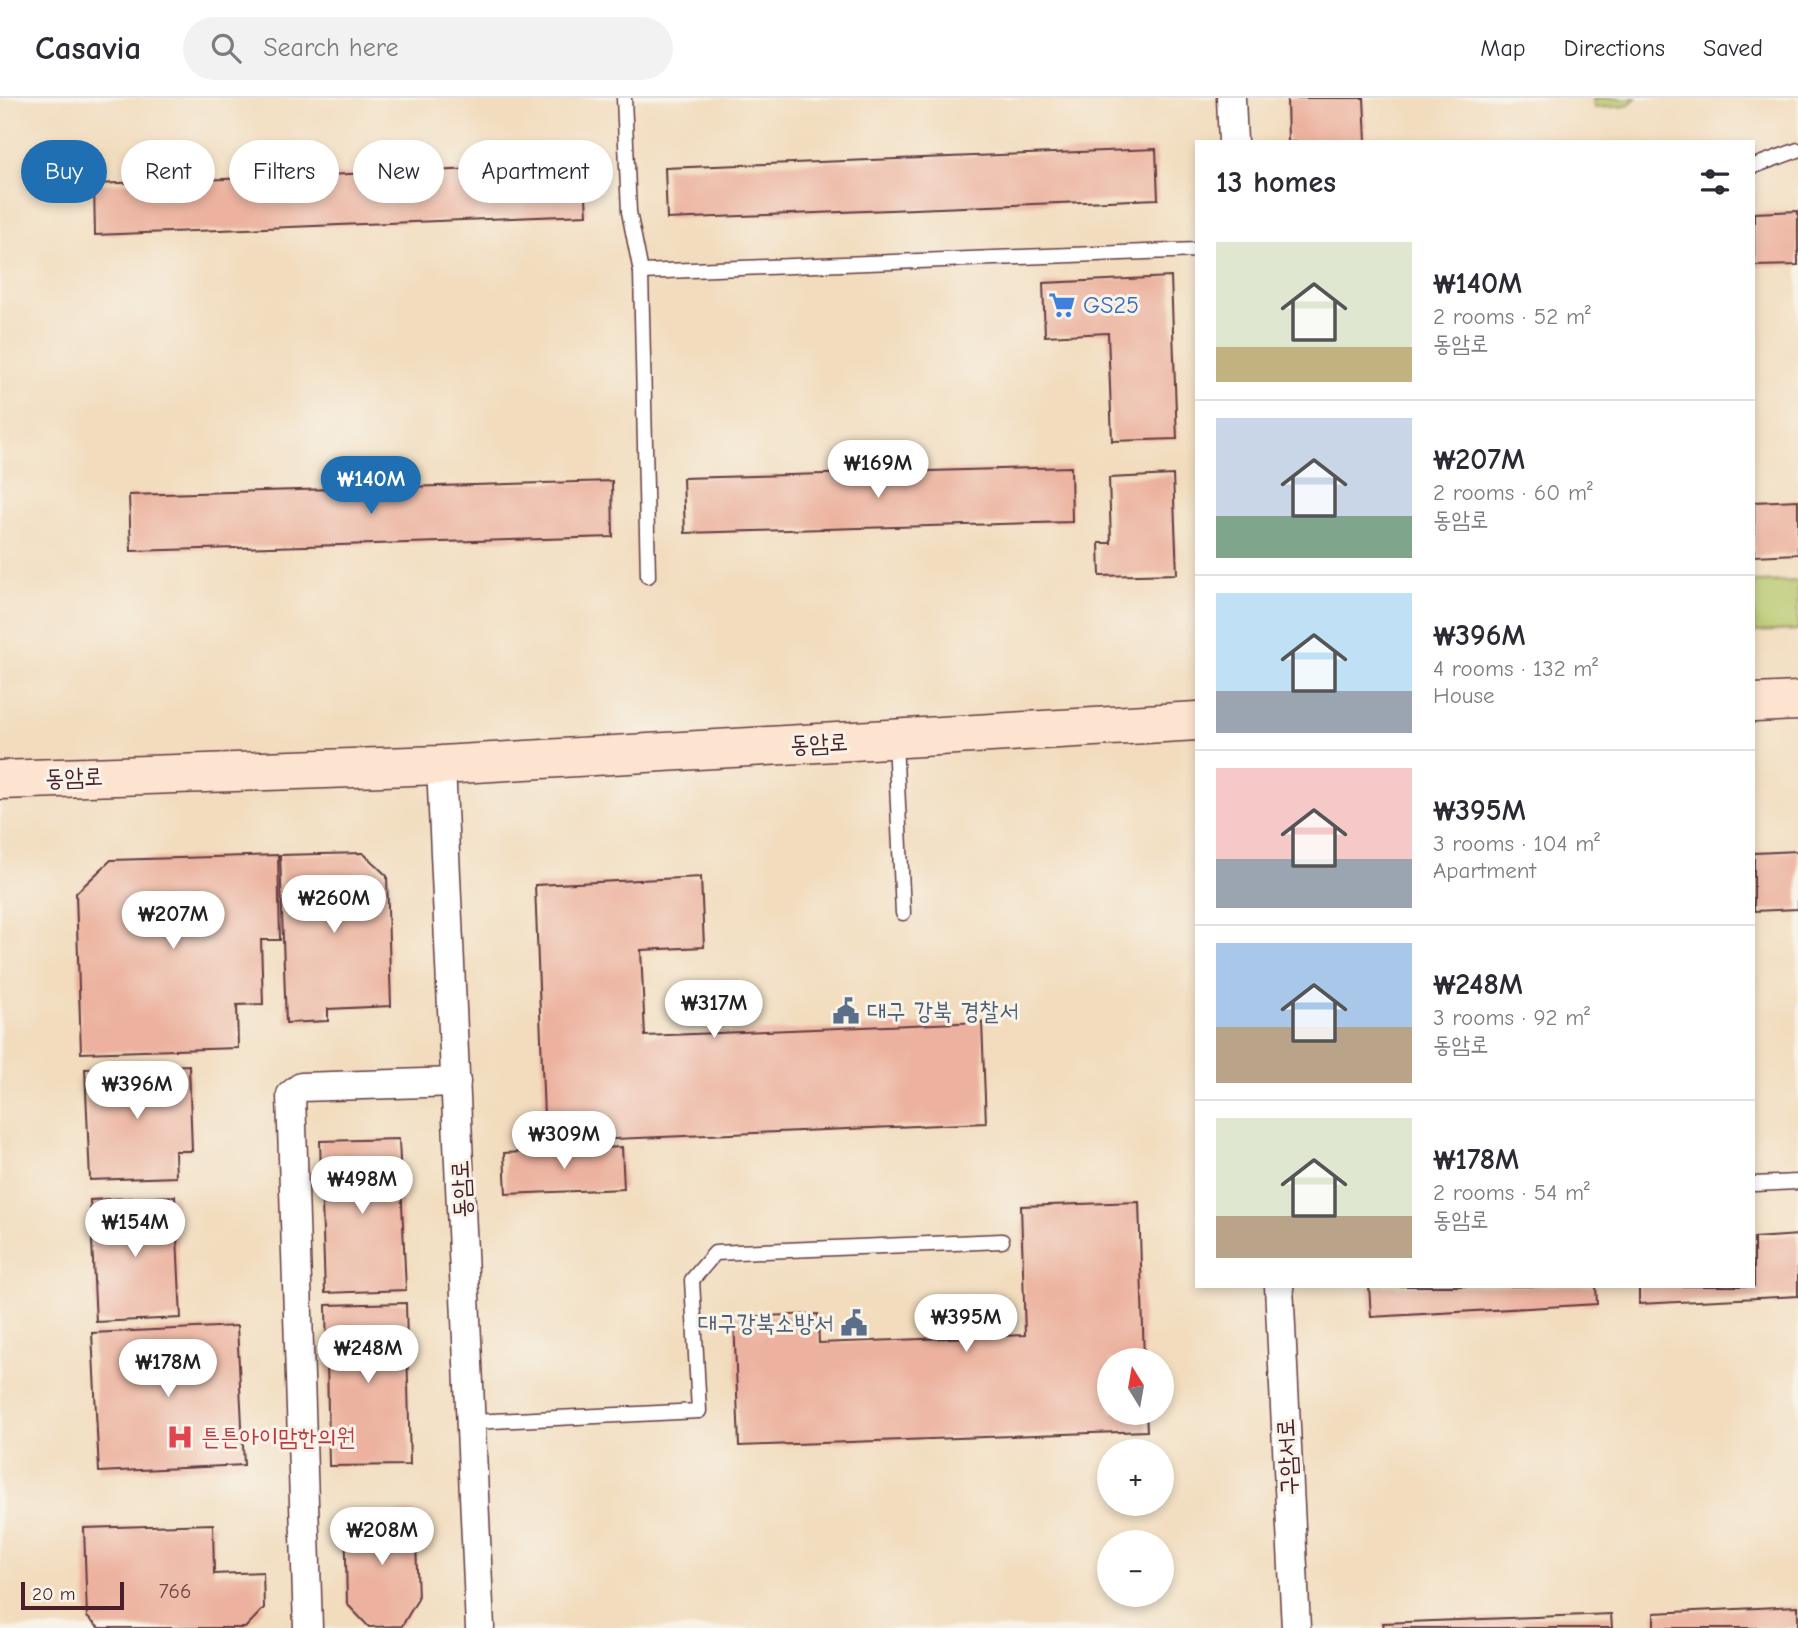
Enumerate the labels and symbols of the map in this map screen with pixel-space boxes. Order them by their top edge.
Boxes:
supermarket icon: GS25 [1047,290,1077,320]
place label: GS25 [1083,291,1139,319]
pin: ₩169M [829,440,927,500]
pin: ₩140M [322,456,420,516]
street label: 동암로 [789,728,849,758]
street label: 동암로 [45,762,103,792]
pin: ₩260M [285,876,383,935]
pin: ₩207M [124,892,222,951]
pin: ₩317M [665,981,763,1040]
public building icon: 대구 강북 경찰서 [831,996,861,1026]
place label: 대구 강북 경찰서 [867,997,1018,1025]
pin: ₩396M [88,1062,186,1121]
pin: ₩309M [515,1112,613,1171]
pin: ₩498M [313,1156,411,1216]
street label: 동암로 [446,1159,476,1219]
pin: ₩154M [86,1200,184,1259]
pin: ₩395M [917,1294,1015,1354]
public building icon: 대구강북소방서 [839,1308,869,1338]
place label: 대구강북소방서 [698,1309,833,1337]
pin: ₩248M [319,1326,417,1385]
pin: ₩178M [119,1340,217,1399]
north arrow [1097,1348,1174,1424]
street label: 구암서로 [1271,1418,1303,1496]
hospital icon: 튼튼아이맘한의원 [165,1422,195,1452]
place label: 튼튼아이맘한의원 [201,1423,356,1451]
pin: ₩208M [333,1508,431,1567]
scale bar [21,1579,124,1611]
house number: 766 [159,1579,191,1603]

